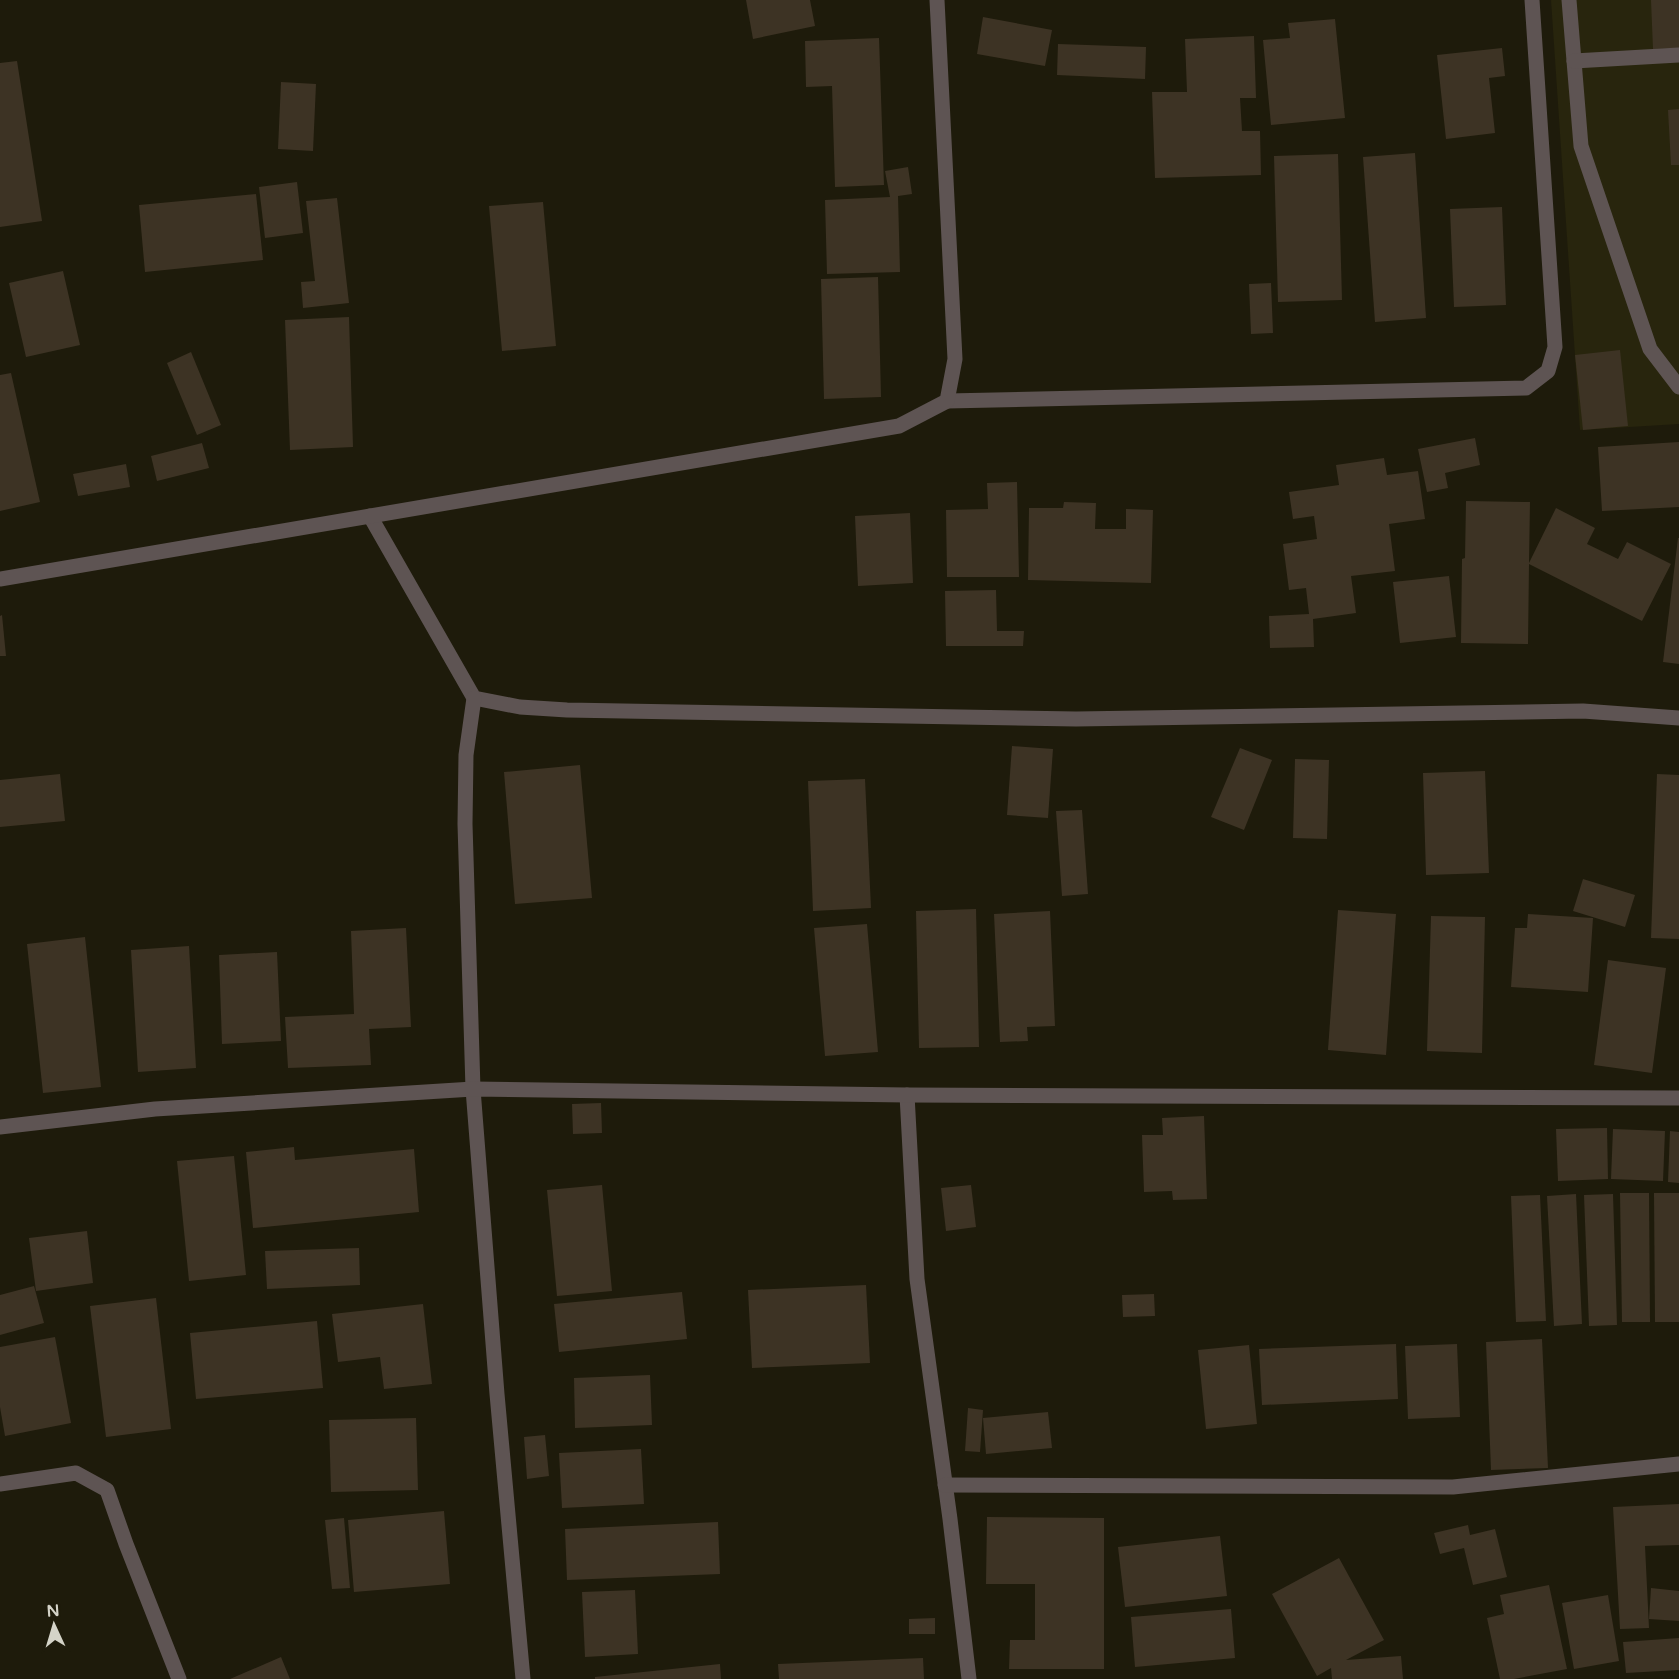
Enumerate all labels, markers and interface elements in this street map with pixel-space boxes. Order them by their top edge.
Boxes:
north arrow [24,1595,84,1655]
text: N [46,1601,60,1621]

